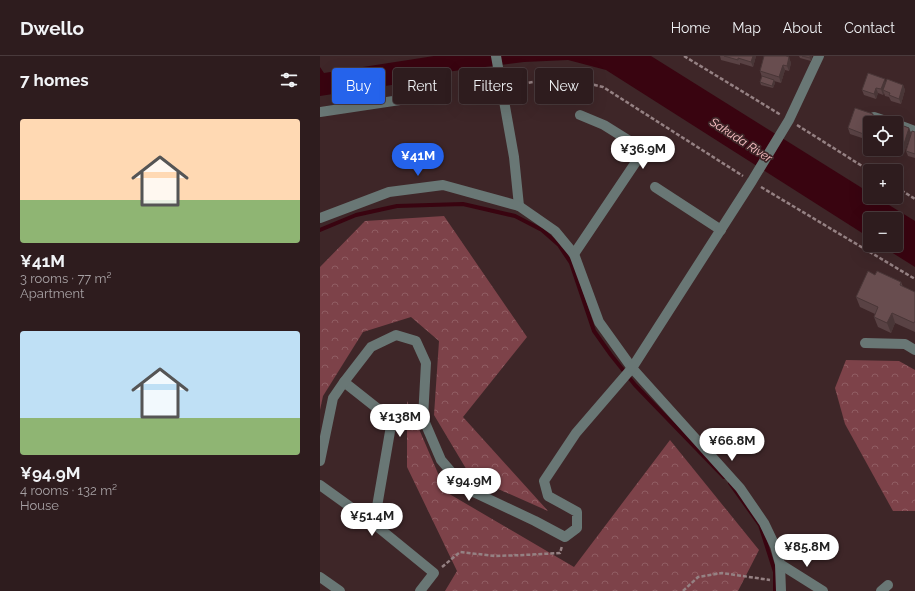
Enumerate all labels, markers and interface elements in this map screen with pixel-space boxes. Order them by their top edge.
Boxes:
text: Dwello [20,17,84,39]
text: Home [671,20,710,36]
text: Map [732,20,761,36]
text: About [783,20,822,36]
text: Contact [844,20,895,36]
chip: Buy [332,68,385,104]
chip: Rent [393,68,451,104]
chip: Filters [459,68,527,104]
chip: New [535,68,593,104]
icon: filters [278,69,300,91]
text: 7 homes [20,70,89,90]
water label: Sakuda River [707,114,775,166]
map controls [863,116,903,252]
button: locate [863,116,903,156]
pin: ¥36.9M [610,136,676,170]
text: ¥36.9M [620,141,666,156]
pin: ¥41M [394,143,442,177]
icon: home [124,145,196,217]
text: ¥41M [401,148,435,163]
button: + [863,164,903,204]
button: − [863,212,903,252]
text: ¥41M [20,251,65,271]
text: 3 rooms · 77 m² [20,271,112,286]
text: Apartment [20,286,84,301]
icon: home [124,357,196,429]
pin: ¥138M [372,404,428,438]
text: ¥138M [379,409,421,424]
pin: ¥66.8M [699,428,765,462]
text: ¥66.8M [708,433,756,448]
text: ¥94.9M [20,463,80,483]
pin: ¥94.9M [436,468,502,502]
text: ¥94.9M [446,473,492,488]
text: 4 rooms · 132 m² [20,483,117,498]
text: House [20,498,59,513]
pin: ¥51.4M [339,503,405,537]
text: ¥51.4M [350,508,394,523]
pin: ¥85.8M [774,534,840,568]
text: ¥85.8M [784,539,830,554]

